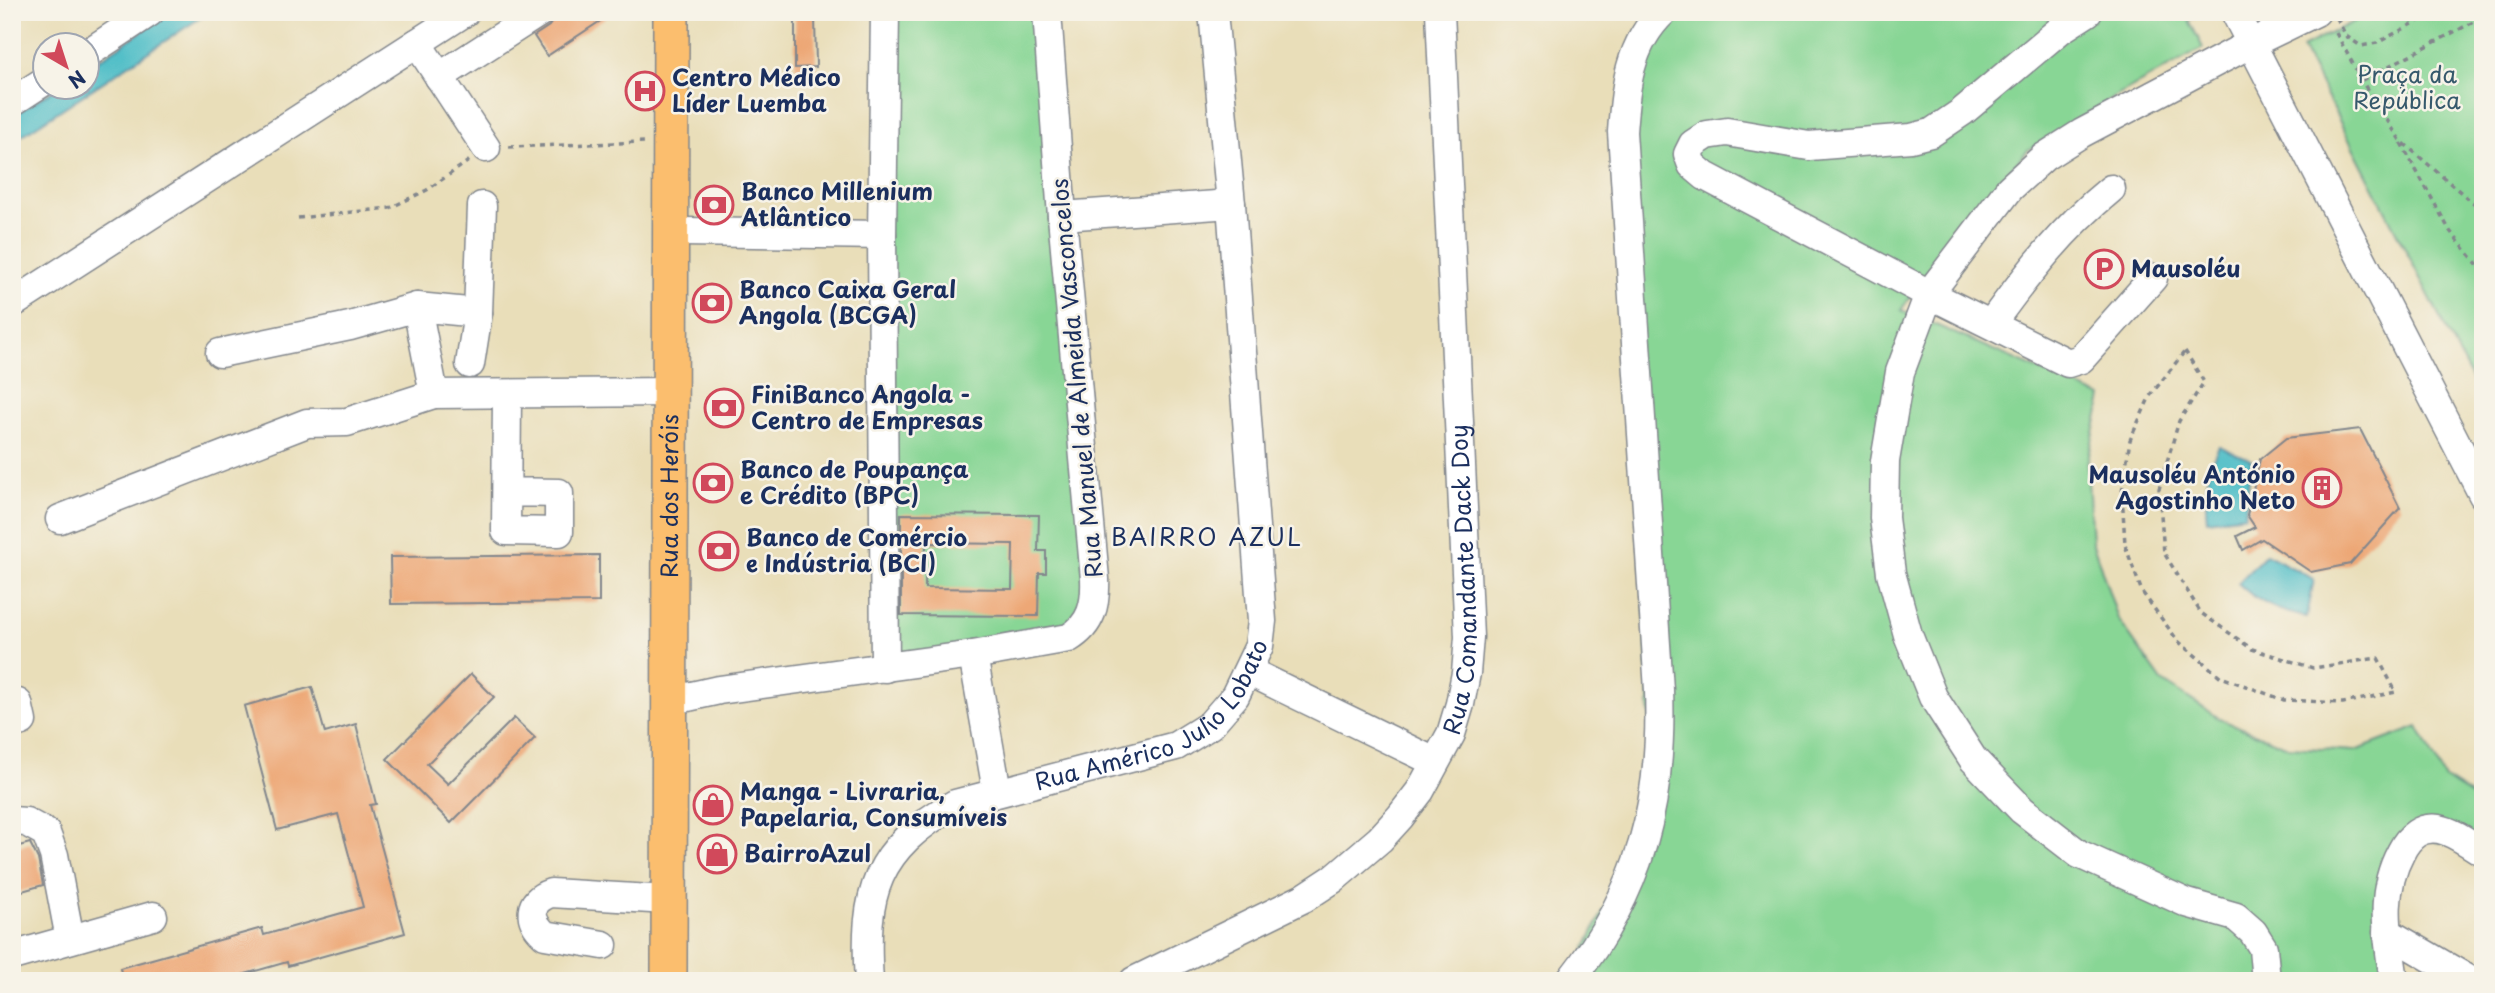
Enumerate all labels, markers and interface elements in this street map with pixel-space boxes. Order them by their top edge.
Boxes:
north arrow [32,32,102,102]
park label: Praça da República [2353,56,2461,117]
place label: Centro Médico Líder Luemba [672,59,841,120]
text: N [63,64,92,96]
hospital icon: Centro Médico Líder Luemba [624,70,666,112]
place label: Banco Millenium Atlântico [740,173,933,234]
street label: Rua Manuel de Almeida Vasconcelos [1041,177,1110,579]
bank icon: Banco Millenium Atlântico [693,184,735,226]
parking icon: Mausoléu [2083,248,2125,290]
place label: Mausoléu [2131,250,2241,285]
place label: Banco Caixa Geral Angola (BCGA) [739,271,956,332]
bank icon: Banco Caixa Geral Angola (BCGA) [691,282,733,324]
place label: FiniBanco Angola - Centro de Empresas [751,376,983,437]
bank icon: FiniBanco Angola - Centro de Empresas [703,387,745,429]
street label: Rua dos Heróis [651,414,686,578]
street label: Rua Comandante Dack Doy [1433,424,1485,738]
place label: Banco de Poupança e Crédito (BPC) [740,451,969,512]
place label: Mausoléu António Agostinho Neto [2088,456,2295,517]
bank icon: Banco de Poupança e Crédito (BPC) [692,462,734,504]
building icon: Mausoléu António Agostinho Neto [2301,467,2343,509]
district label: BAIRRO AZUL [1111,518,1303,554]
place label: Banco de Comércio e Indústria (BCI) [746,519,968,580]
bank icon: Banco de Comércio e Indústria (BCI) [698,530,740,572]
street label: Rua Américo Julio Lobato [1031,633,1276,798]
place label: Manga - Livraria, Papelaria, Consumíveis [740,773,1007,834]
shop icon: Manga - Livraria, Papelaria, Consumíveis [692,784,734,826]
shop icon: BairroAzul [696,833,738,875]
place label: BairroAzul [744,835,871,870]

